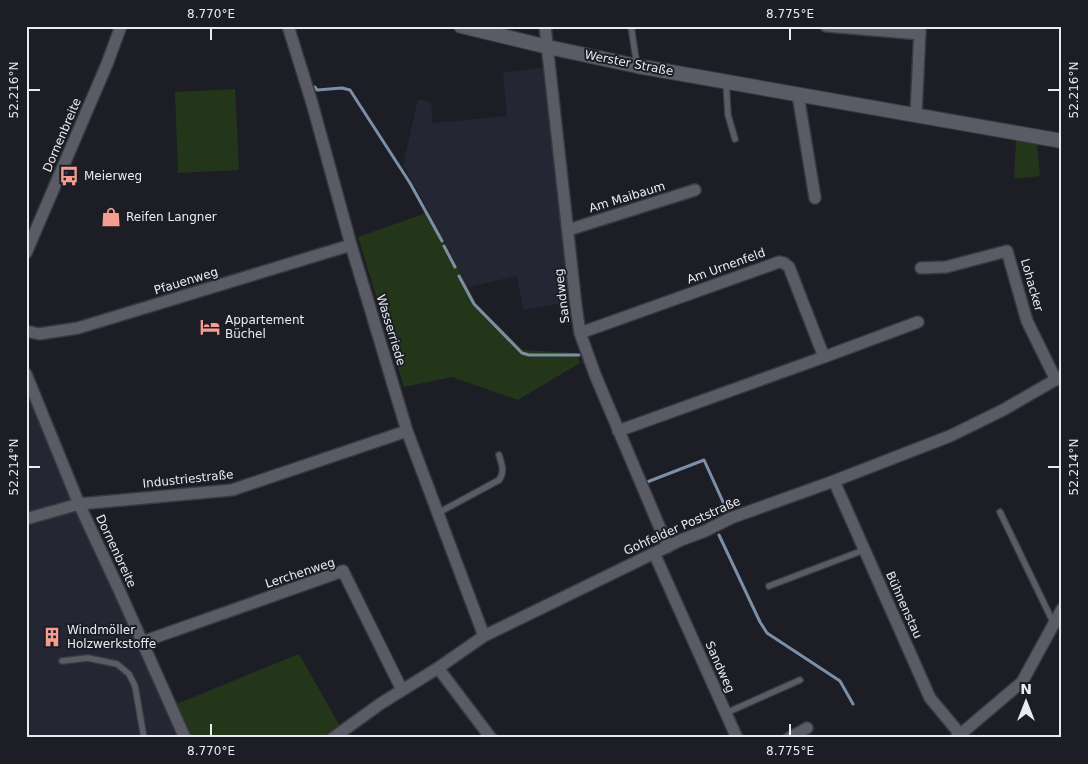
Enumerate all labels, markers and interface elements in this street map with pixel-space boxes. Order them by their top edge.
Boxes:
text: 8.770°E [187,7,235,21]
text: 8.775°E [766,7,814,21]
street label: Werster Straße [583,48,675,78]
text: 52.216°N [7,62,21,118]
text: 52.216°N [1067,62,1081,118]
street label: Dornenbreite [40,96,84,174]
bus stop icon: Meierweg [58,165,80,187]
place label: Meierweg [84,169,142,183]
street label: Am Maibaum [587,179,667,215]
shop icon: Reifen Langner [100,206,122,228]
place label: Reifen Langner [126,210,217,224]
street label: Am Urnenfeld [685,245,767,287]
street label: Lohacker [1018,257,1046,313]
street label: Pfauenweg [152,265,220,297]
street label: Sandweg [552,268,572,324]
street label: Wasserriede [374,293,408,367]
place label: Appartement Büchel [225,313,304,341]
hotel icon: Appartement Büchel [199,316,221,338]
text: 52.214°N [7,439,21,495]
text: 52.214°N [1067,439,1081,495]
street label: Industriestraße [142,467,234,491]
street label: Gohfelder Poststraße [621,494,743,558]
street label: Dornenbreite [93,512,139,590]
street label: Lerchenweg [263,555,337,591]
street label: Bühnenstau [883,569,925,641]
place label: Windmöller Holzwerkstoffe [67,623,156,651]
building icon: Windmöller Holzwerkstoffe [41,626,63,648]
street label: Sandweg [702,639,738,695]
north arrow [1000,676,1050,726]
text: N [1020,681,1032,697]
text: 8.770°E [187,744,235,758]
text: 8.775°E [766,744,814,758]

